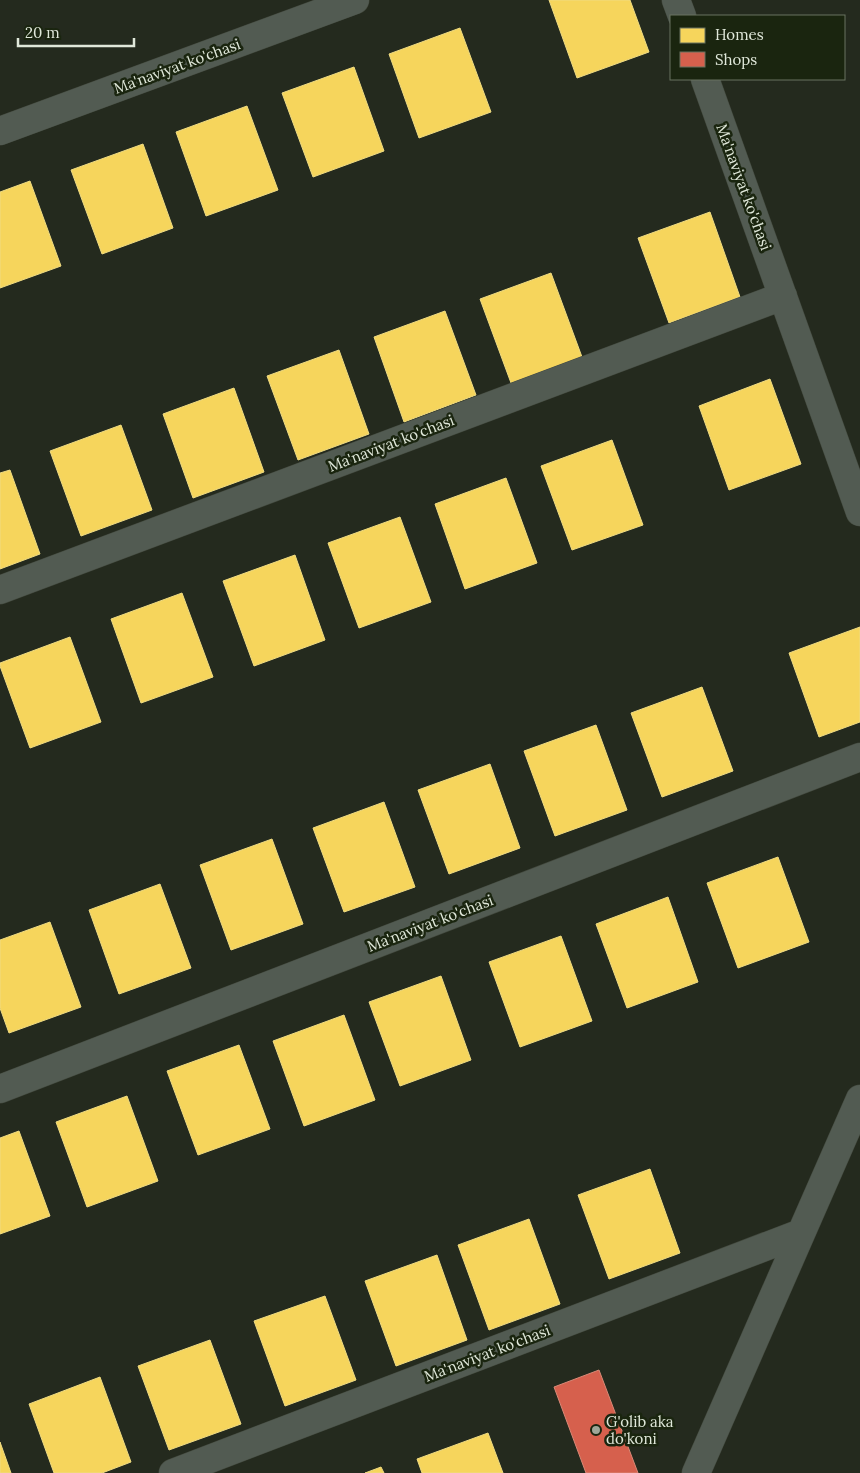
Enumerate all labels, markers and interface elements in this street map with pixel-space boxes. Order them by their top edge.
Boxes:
scale bar [18,15,134,47]
legend [670,15,845,80]
text: 20 m [25,23,60,42]
text: Homes [715,25,764,44]
street label: Ma'naviyat ko'chasi [111,34,243,98]
text: Shops [715,50,757,69]
street label: Ma'naviyat ko'chasi [712,121,776,253]
street label: Ma'naviyat ko'chasi [325,410,457,476]
street label: Ma'naviyat ko'chasi [364,890,496,956]
street label: Ma'naviyat ko'chasi [421,1320,553,1386]
place label: G'olib aka do'koni [606,1412,674,1448]
marker: G'olib aka do'koni [590,1424,602,1436]

